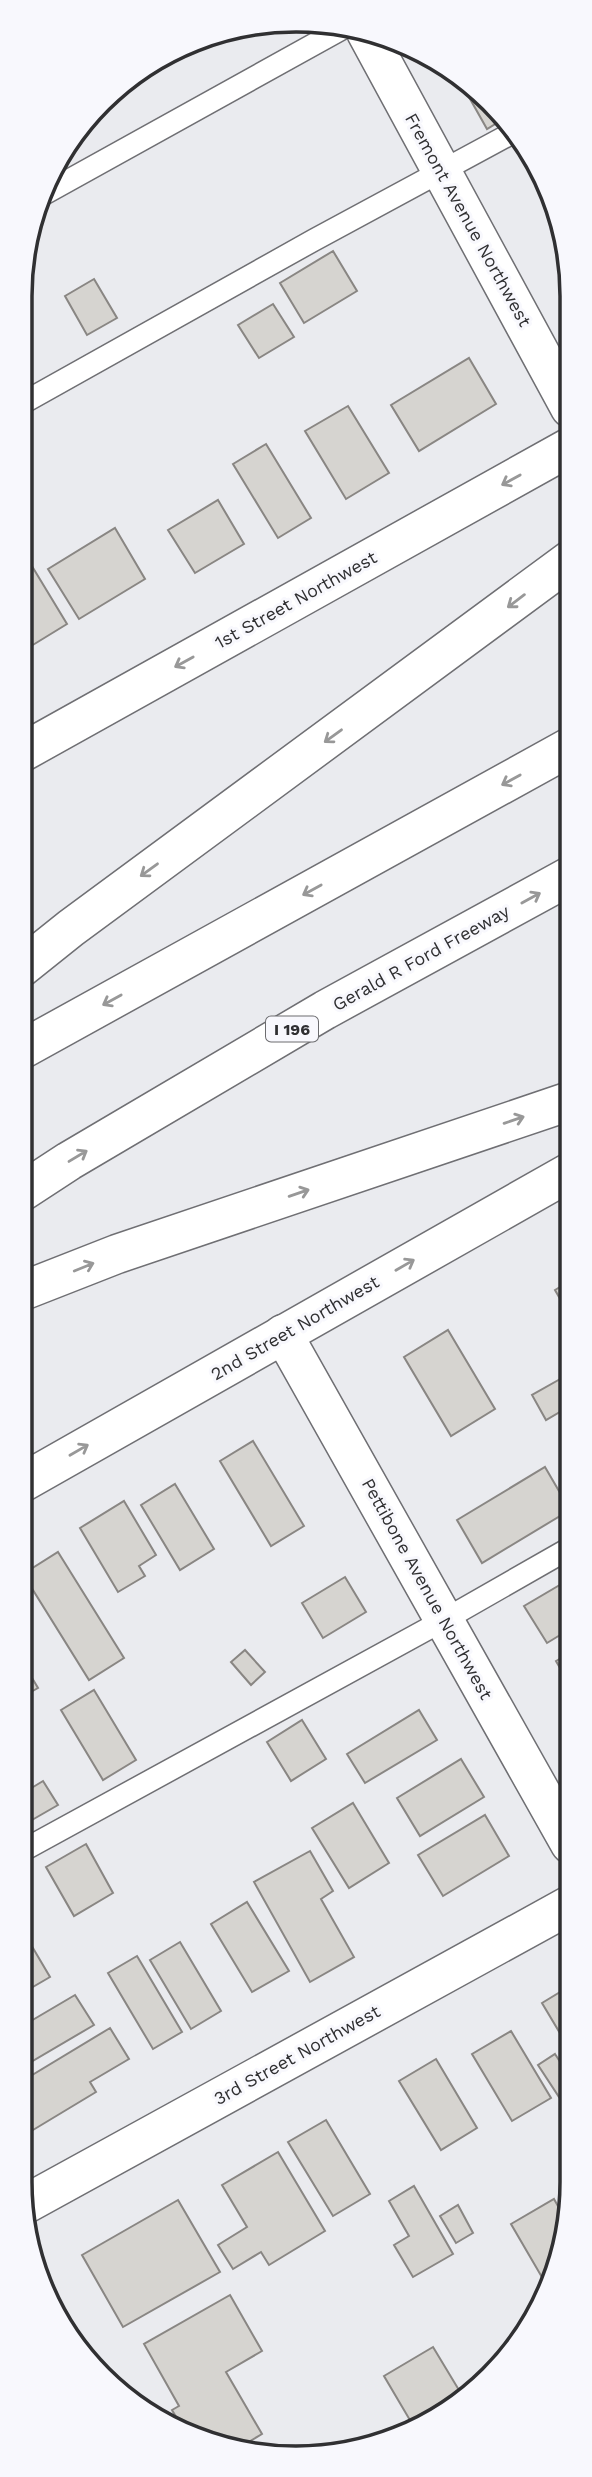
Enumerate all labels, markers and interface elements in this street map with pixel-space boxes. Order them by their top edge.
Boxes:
street label: Fremont Avenue Northwest [401,109,536,331]
one-way arrow [501,473,521,487]
street label: 1st Street Northwest [211,546,381,653]
one-way arrow [506,593,525,608]
one-way arrow [174,655,194,669]
one-way arrow [324,729,343,743]
one-way arrow [501,773,521,787]
one-way arrow [140,863,159,878]
one-way arrow [302,883,322,897]
one-way arrow [520,891,541,904]
street label: Gerald R Ford Freeway [329,900,513,1015]
one-way arrow [103,993,123,1007]
road number: I 196 [266,1016,318,1042]
one-way arrow [503,1113,525,1125]
one-way arrow [67,1149,87,1163]
one-way arrow [287,1186,309,1198]
one-way arrow [395,1258,415,1272]
one-way arrow [72,1260,94,1273]
street label: 2nd Street Northwest [207,1271,383,1384]
one-way arrow [69,1443,89,1457]
street label: Pettibone Avenue Northwest [358,1474,497,1704]
street label: 3rd Street Northwest [210,2000,384,2109]

